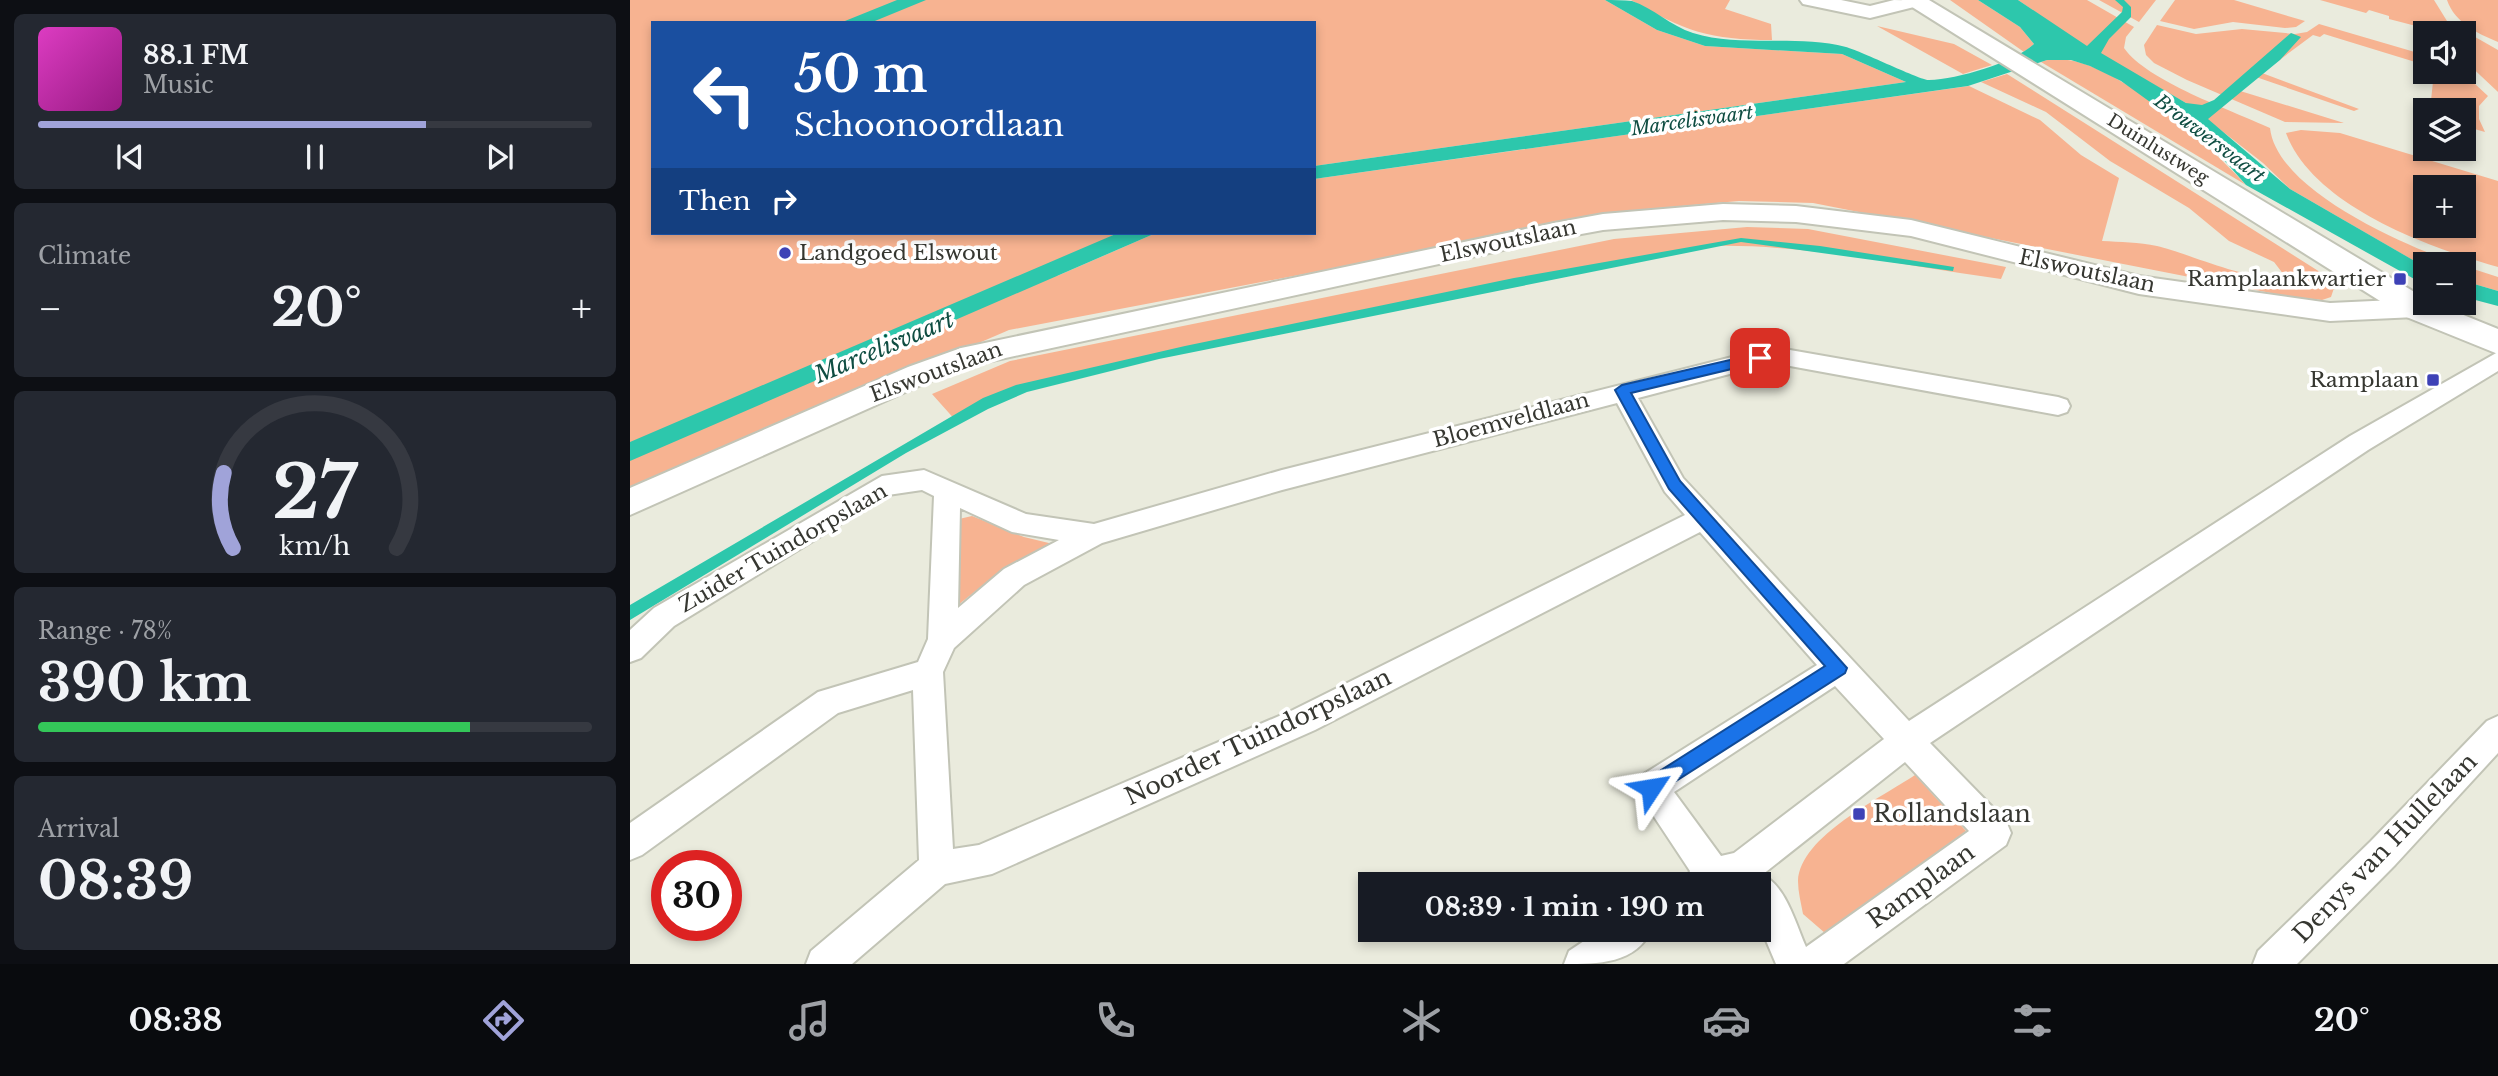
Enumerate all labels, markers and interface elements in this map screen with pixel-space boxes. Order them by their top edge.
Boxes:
map controls [2413,21,2476,315]
button: sound [2413,21,2476,84]
text: 88.1 FM [143,39,249,71]
text: 50 m [794,44,927,105]
icon: left [679,49,770,140]
text: Music [143,71,214,99]
water label: Brouwersvaart [2149,89,2270,187]
button: layers [2413,98,2476,161]
water label: Marcelisvaart [1629,101,1755,141]
text: Schoonoordlaan [794,105,1064,145]
street label: Duinlustweg [2103,109,2213,189]
icon: previous [111,138,149,176]
icon: pause [296,138,334,176]
icon: next [481,138,519,176]
button: + [2413,175,2476,238]
icon: right [765,182,803,220]
text: Then [679,185,751,217]
street label: Elswoutslaan [1437,214,1579,268]
place label: Landgoed Elswout [799,240,998,266]
text: Climate [38,242,131,270]
street label: Elswoutslaan [2016,244,2158,298]
marker: Landgoed Elswout [777,245,793,261]
button: − [2413,252,2476,315]
place label: Ramplaankwartier [2187,266,2386,292]
marker: Ramplaankwartier [2392,271,2408,287]
text: 20° [271,276,362,340]
text: − [38,285,62,332]
text: + [571,285,592,332]
water label: Marcelisvaart [809,305,959,389]
pin [1730,328,1790,388]
street label: Elswoutslaan [866,336,1006,408]
icon: arrive [1741,339,1779,377]
place label: Ramplaan [2309,367,2419,393]
marker: Ramplaan [2425,372,2441,388]
street label: Bloemveldlaan [1430,387,1592,453]
text: 27 [273,447,359,538]
street label: Zuider Tuindorpslaan [674,478,892,618]
text: km/h [280,531,350,562]
text: Range · 78% [38,617,172,645]
text: 390 km [38,651,251,715]
street label: Noorder Tuindorpslaan [1120,662,1396,811]
street label: Denys van Hullelaan [2287,747,2483,948]
position arrow [1614,751,1688,825]
place label: Rollandslaan [1873,799,2031,828]
marker: Rollandslaan [1851,806,1867,822]
text: Arrival [38,815,119,843]
street label: Ramplaan [1862,837,1980,934]
text: 08:39 [38,849,193,913]
speed limit sign: 30 [651,850,742,941]
text: 08:39 · 1 min · 190 m [1425,891,1704,923]
icon: directions [479,996,528,1045]
icon: music [785,996,834,1045]
icon: phone [1091,996,1140,1045]
icon: climate [1397,996,1446,1045]
icon: car [1702,996,1751,1045]
icon: filters [2008,996,2057,1045]
text: 08:38 [128,1000,223,1040]
text: 20° [2314,1000,2370,1040]

